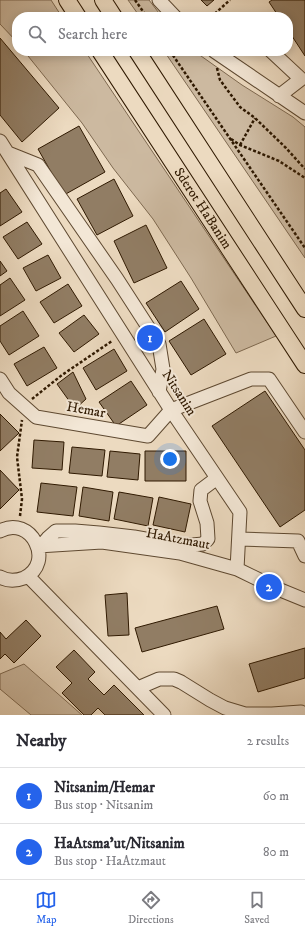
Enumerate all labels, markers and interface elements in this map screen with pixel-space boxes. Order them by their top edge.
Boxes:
search box [12,12,293,56]
icon: search [26,23,48,45]
text: Search here [58,25,127,44]
street label: Sderot HaBanim [170,164,236,253]
pin: 1 [137,323,163,353]
street label: Nitsanim [157,367,201,420]
street label: Hemar [65,398,108,422]
your location [160,449,180,469]
street label: HaAtzmaut [144,524,212,554]
pin: 2 [256,572,282,602]
text: Nearby [16,730,66,752]
text: 2 results [247,733,289,749]
text: Nitsanim/Hemar [54,778,155,797]
text: 1 [27,788,31,804]
text: 60 m [263,788,289,804]
text: Bus stop · Nitsanim [54,797,153,813]
text: HaAtsma'ut/Nitsanim [54,834,185,853]
text: 2 [26,844,32,860]
text: 80 m [263,844,289,860]
text: Bus stop · HaAtzmaut [54,853,166,869]
tab: Map [35,889,57,927]
tab: Directions [128,889,174,927]
tab: Saved [244,889,270,927]

